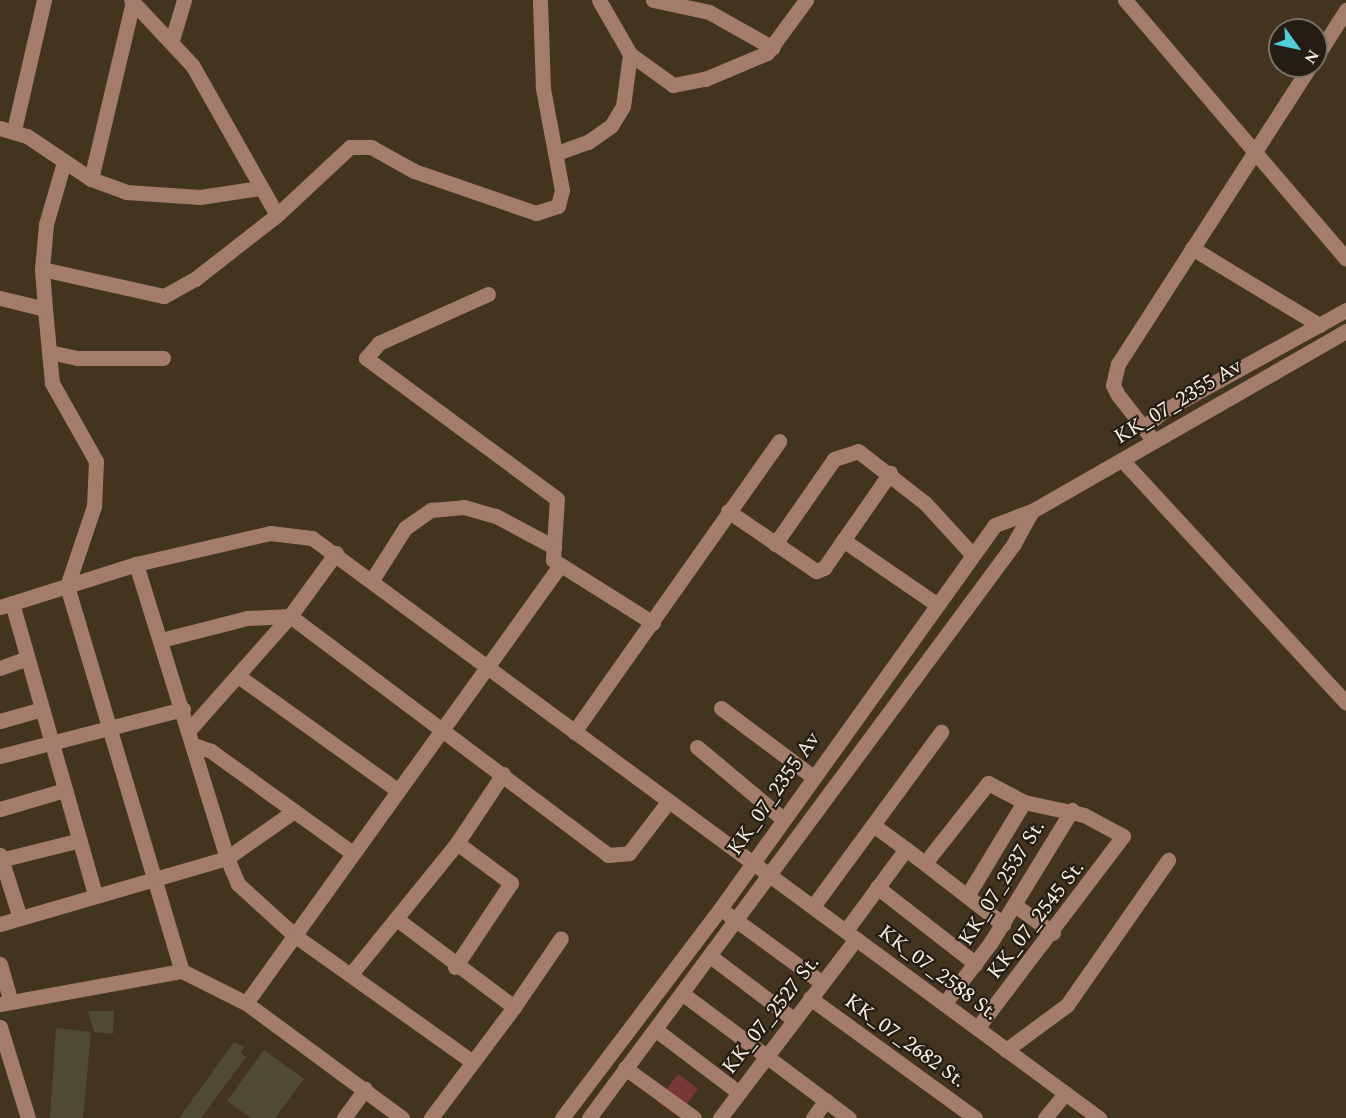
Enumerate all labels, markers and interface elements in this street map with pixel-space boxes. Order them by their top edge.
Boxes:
north arrow [1268,18,1328,78]
text: N [1298,45,1325,69]
street label: KK_07_2355 Av [1110,354,1246,450]
street label: KK_07_2355 Av [722,728,826,860]
street label: KK_07_2537 St. [953,815,1051,951]
street label: KK_07_2545 St. [982,856,1090,984]
street label: KK_07_2588 St. [873,920,1003,1026]
street label: KK_07_2527 St. [717,951,825,1079]
street label: KK_07_2682 St. [840,989,970,1093]

